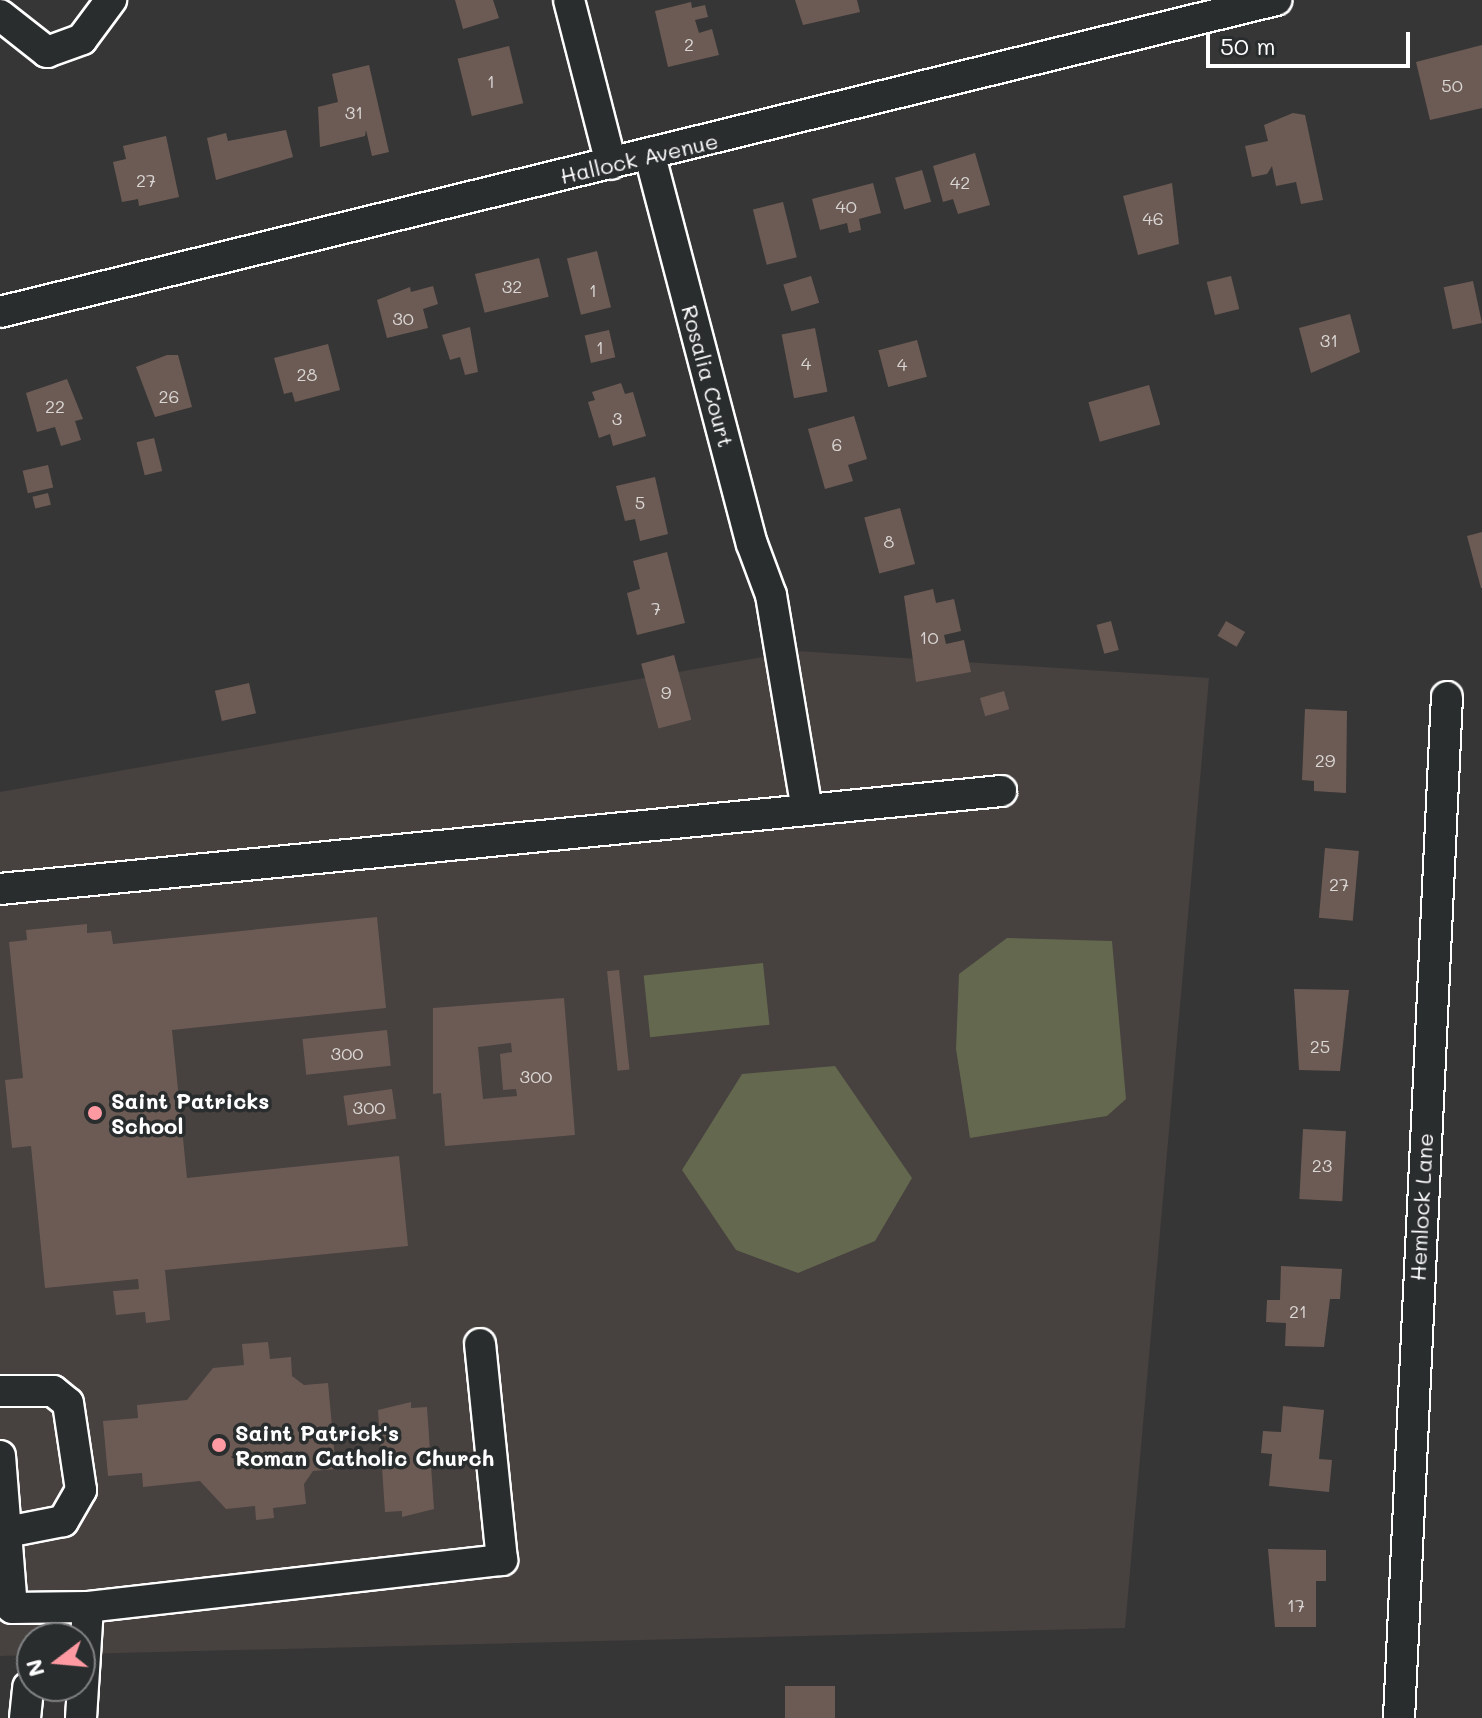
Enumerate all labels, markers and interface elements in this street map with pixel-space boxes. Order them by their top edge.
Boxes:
scale bar [1210,16,1414,66]
text: 50 m [1220,30,1276,61]
house number: 2 [684,33,694,55]
house number: 1 [487,70,495,92]
house number: 50 [1441,74,1463,96]
house number: 31 [345,101,363,123]
street label: Hallock Avenue [557,127,721,189]
house number: 27 [136,169,156,191]
house number: 42 [950,171,970,193]
house number: 40 [835,195,857,217]
house number: 46 [1142,207,1164,229]
house number: 32 [502,275,522,297]
house number: 1 [589,279,597,301]
street label: Rosalia Court [676,302,740,450]
house number: 30 [392,307,414,329]
house number: 31 [1320,329,1338,351]
house number: 1 [596,336,604,358]
house number: 4 [801,352,811,374]
house number: 4 [897,353,907,375]
house number: 28 [297,363,317,385]
house number: 26 [159,385,179,407]
house number: 22 [45,395,65,417]
house number: 3 [612,407,622,429]
house number: 6 [832,433,842,455]
house number: 5 [635,491,645,513]
house number: 8 [884,530,894,552]
house number: 7 [651,597,661,619]
house number: 10 [919,626,939,648]
house number: 9 [661,681,671,703]
house number: 29 [1315,749,1335,771]
house number: 27 [1329,873,1349,895]
house number: 25 [1310,1035,1330,1057]
house number: 300 [331,1042,363,1064]
house number: 300 [520,1065,552,1087]
place label: Saint Patricks School [111,1087,269,1138]
house number: 300 [353,1096,385,1118]
marker: Saint Patricks School [86,1104,104,1122]
street label: Hemlock Lane [1404,1132,1438,1282]
house number: 23 [1312,1154,1332,1176]
house number: 21 [1289,1300,1307,1322]
place label: Saint Patrick's Roman Catholic Church [235,1419,494,1470]
marker: Saint Patrick's Roman Catholic Church [210,1436,228,1454]
house number: 17 [1287,1594,1305,1616]
north arrow [16,1622,96,1702]
text: N [18,1656,51,1680]

